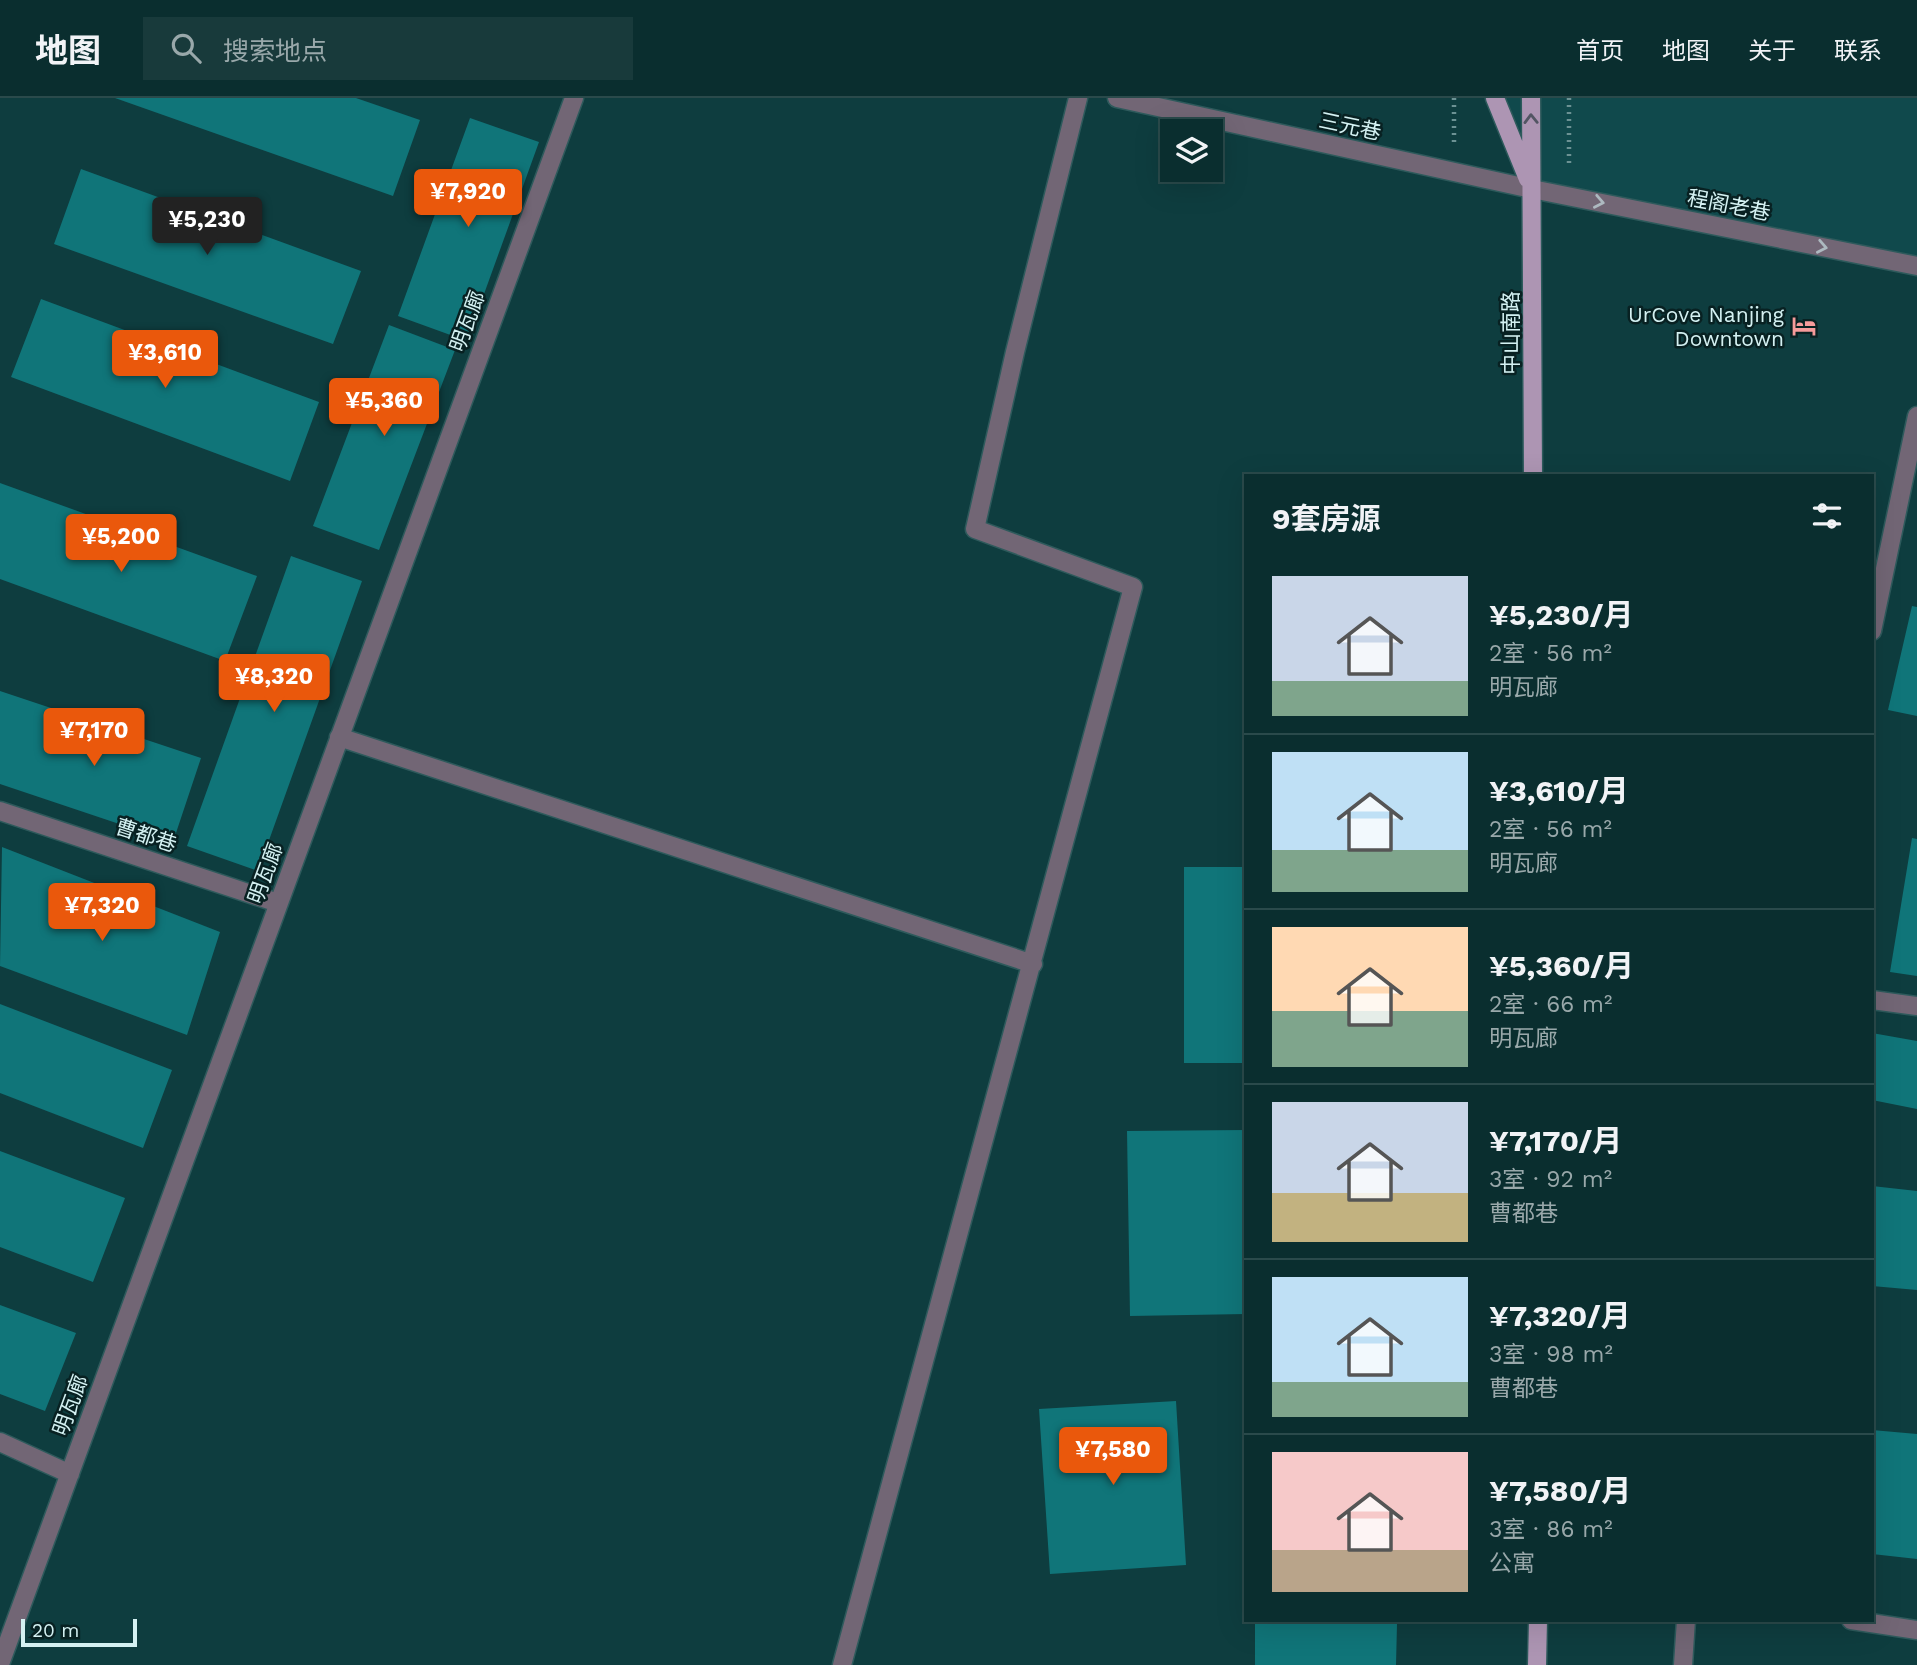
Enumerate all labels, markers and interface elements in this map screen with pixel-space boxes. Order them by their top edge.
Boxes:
search box [143,17,633,80]
icon: search [167,29,205,67]
text: 地图 [35,31,101,70]
text: 搜索地点 [223,36,327,66]
text: 首页 [1576,37,1624,65]
text: 地图 [1662,37,1710,65]
text: 关于 [1748,37,1796,65]
text: 联系 [1834,37,1882,65]
street label: 三元巷 [1317,107,1383,145]
one-way arrow [1523,113,1539,124]
map controls [1160,119,1223,182]
button: layers [1160,119,1223,182]
pin: ¥7,920 [411,170,525,229]
text: ¥7,920 [430,178,506,205]
street label: 程阁老巷 [1685,185,1773,225]
one-way arrow [1593,194,1605,209]
pin: ¥5,230 [150,198,264,257]
text: ¥5,230 [168,206,246,233]
one-way arrow [1816,238,1828,253]
street label: 明瓦廊 [444,287,490,355]
street label: 中山南路 [1498,291,1523,375]
place label: UrCove Nanjing Downtown [1628,302,1785,351]
hotel icon: UrCove Nanjing Downtown [1790,312,1818,340]
pin: ¥3,610 [108,330,222,390]
text: ¥3,610 [128,339,202,366]
pin: ¥5,360 [327,378,441,438]
text: ¥5,360 [345,387,423,414]
icon: filters [1808,497,1846,535]
text: 9套房源 [1272,501,1380,536]
pin: ¥5,200 [64,514,178,574]
text: ¥5,200 [82,523,160,550]
text: ¥5,230/月 [1489,597,1634,632]
icon: home [1328,604,1412,688]
text: 2室 · 56 m² [1489,640,1612,667]
pin: ¥8,320 [217,654,331,714]
text: ¥8,320 [235,663,313,690]
text: 明瓦廊 [1489,674,1558,701]
pin: ¥7,170 [37,708,151,768]
text: ¥7,170 [59,717,129,744]
text: ¥3,610/月 [1489,773,1629,808]
icon: home [1328,780,1412,864]
street label: 曹都巷 [112,813,180,857]
text: 2室 · 56 m² [1489,816,1612,843]
street label: 明瓦廊 [242,839,288,907]
text: 明瓦廊 [1489,850,1558,877]
pin: ¥7,320 [45,884,159,943]
text: ¥7,320 [64,892,140,919]
text: ¥5,360/月 [1489,948,1634,983]
icon: home [1328,955,1412,1039]
text: 2室 · 66 m² [1489,991,1612,1018]
text: 明瓦廊 [1489,1025,1558,1052]
text: ¥7,170/月 [1489,1123,1622,1158]
icon: home [1328,1130,1412,1214]
text: 3室 · 92 m² [1489,1166,1612,1193]
text: 曹都巷 [1489,1200,1558,1227]
text: ¥7,320/月 [1489,1298,1631,1333]
icon: home [1328,1305,1412,1389]
text: 3室 · 98 m² [1489,1341,1613,1368]
street label: 明瓦廊 [47,1371,93,1439]
text: 曹都巷 [1489,1375,1558,1402]
pin: ¥7,580 [1056,1428,1170,1487]
text: ¥7,580 [1075,1436,1151,1463]
text: ¥7,580/月 [1489,1473,1631,1508]
icon: home [1328,1480,1412,1564]
text: 3室 · 86 m² [1489,1516,1613,1543]
text: 公寓 [1489,1550,1535,1577]
scale bar [21,1616,136,1648]
text: 20 m [32,1619,79,1642]

